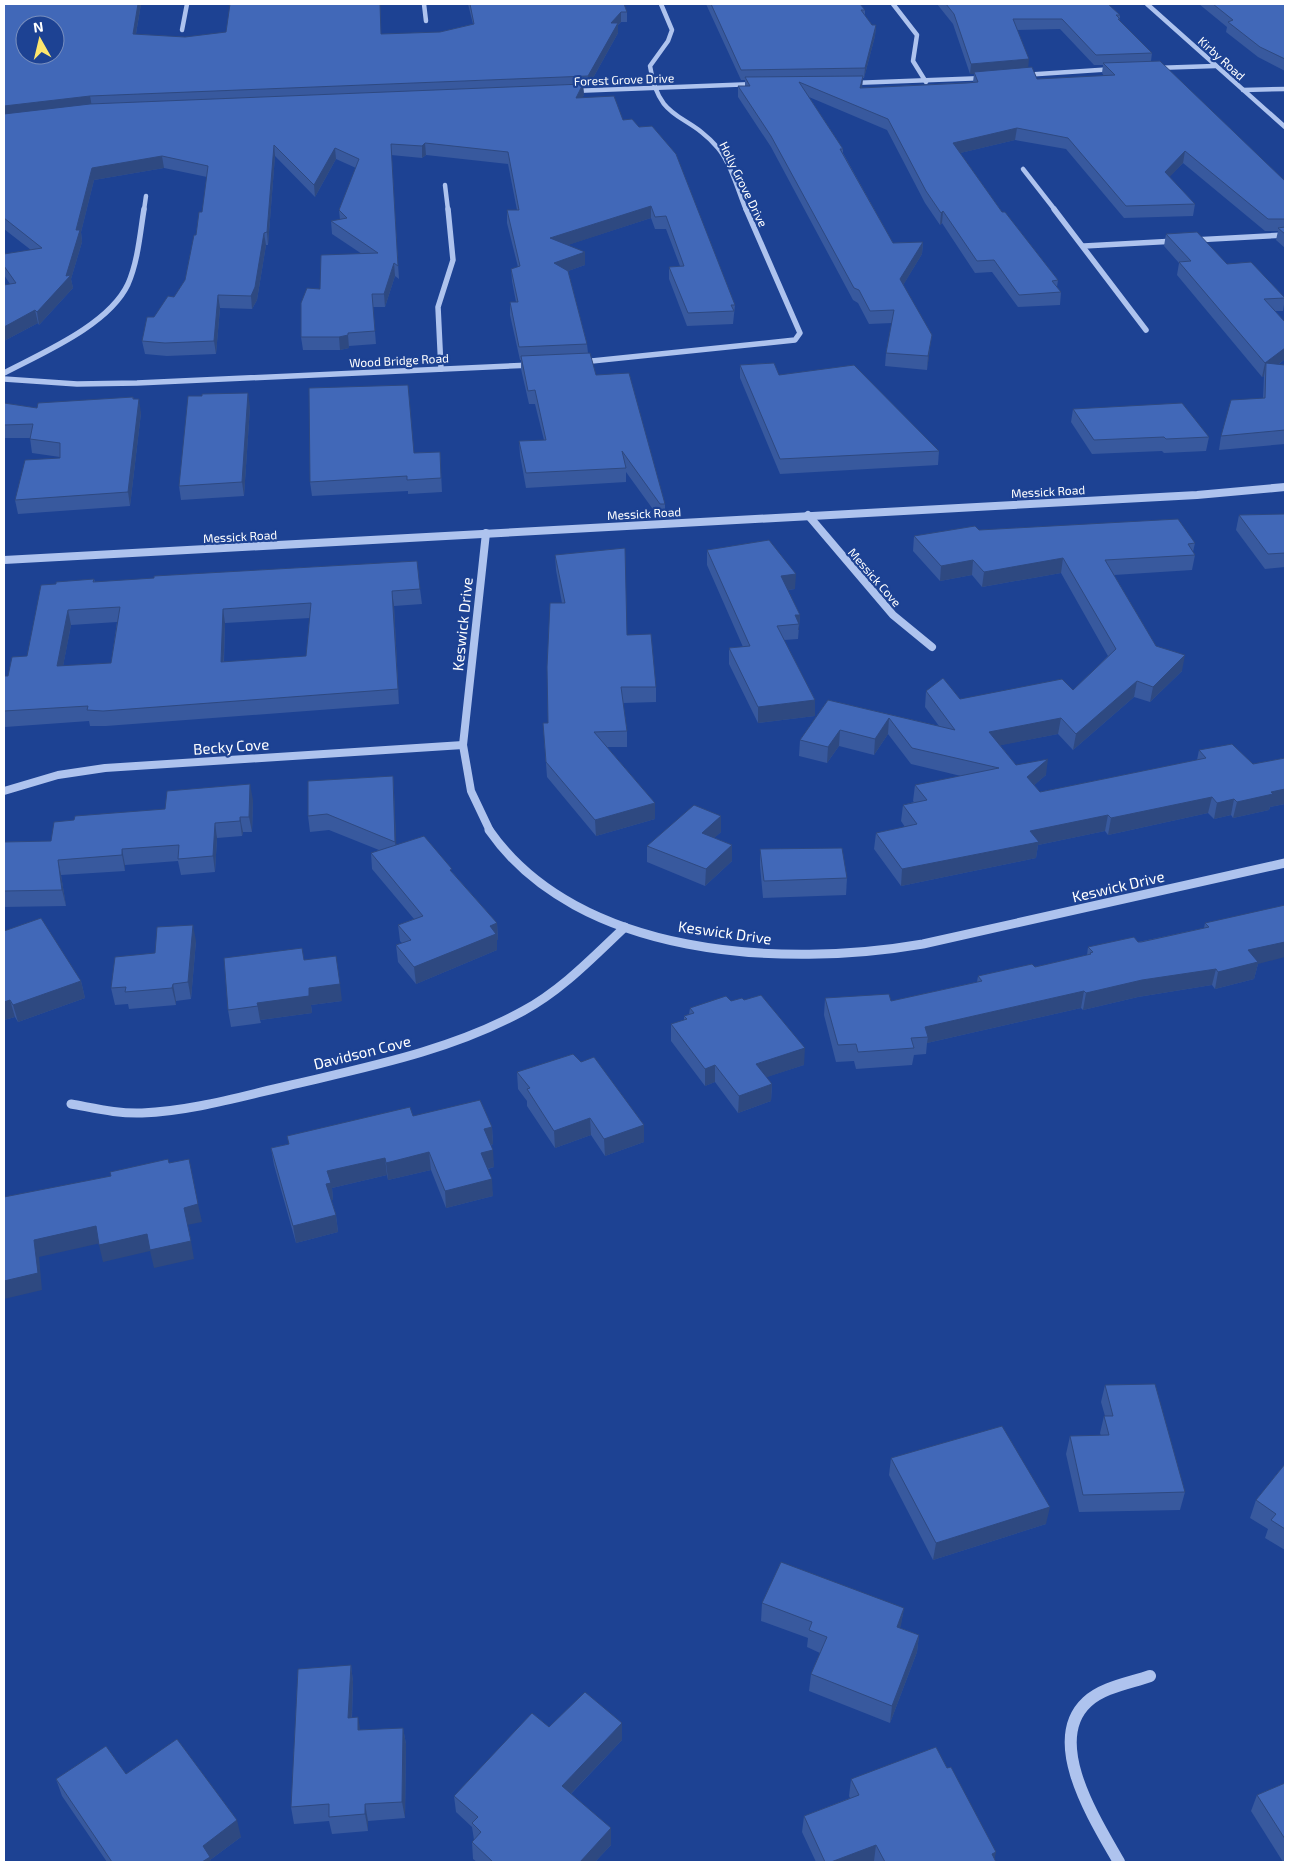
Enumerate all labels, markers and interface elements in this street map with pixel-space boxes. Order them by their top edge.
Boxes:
north arrow [15,15,65,65]
text: N [32,18,44,36]
street label: Kirby Road [1196,33,1248,83]
street label: Forest Grove Drive [574,70,674,88]
street label: Holly Grove Drive [717,139,771,229]
street label: Wood Bridge Road [349,350,449,370]
street label: Messick Road [1011,482,1085,500]
street label: Messick Road [607,504,681,522]
street label: Messick Road [203,527,277,545]
street label: Messick Cove [846,545,904,609]
street label: Keswick Drive [448,576,476,672]
street label: Becky Cove [192,734,270,758]
street label: Keswick Drive [1070,867,1166,905]
street label: Keswick Drive [677,917,773,947]
street label: Davidson Cove [312,1031,412,1073]

